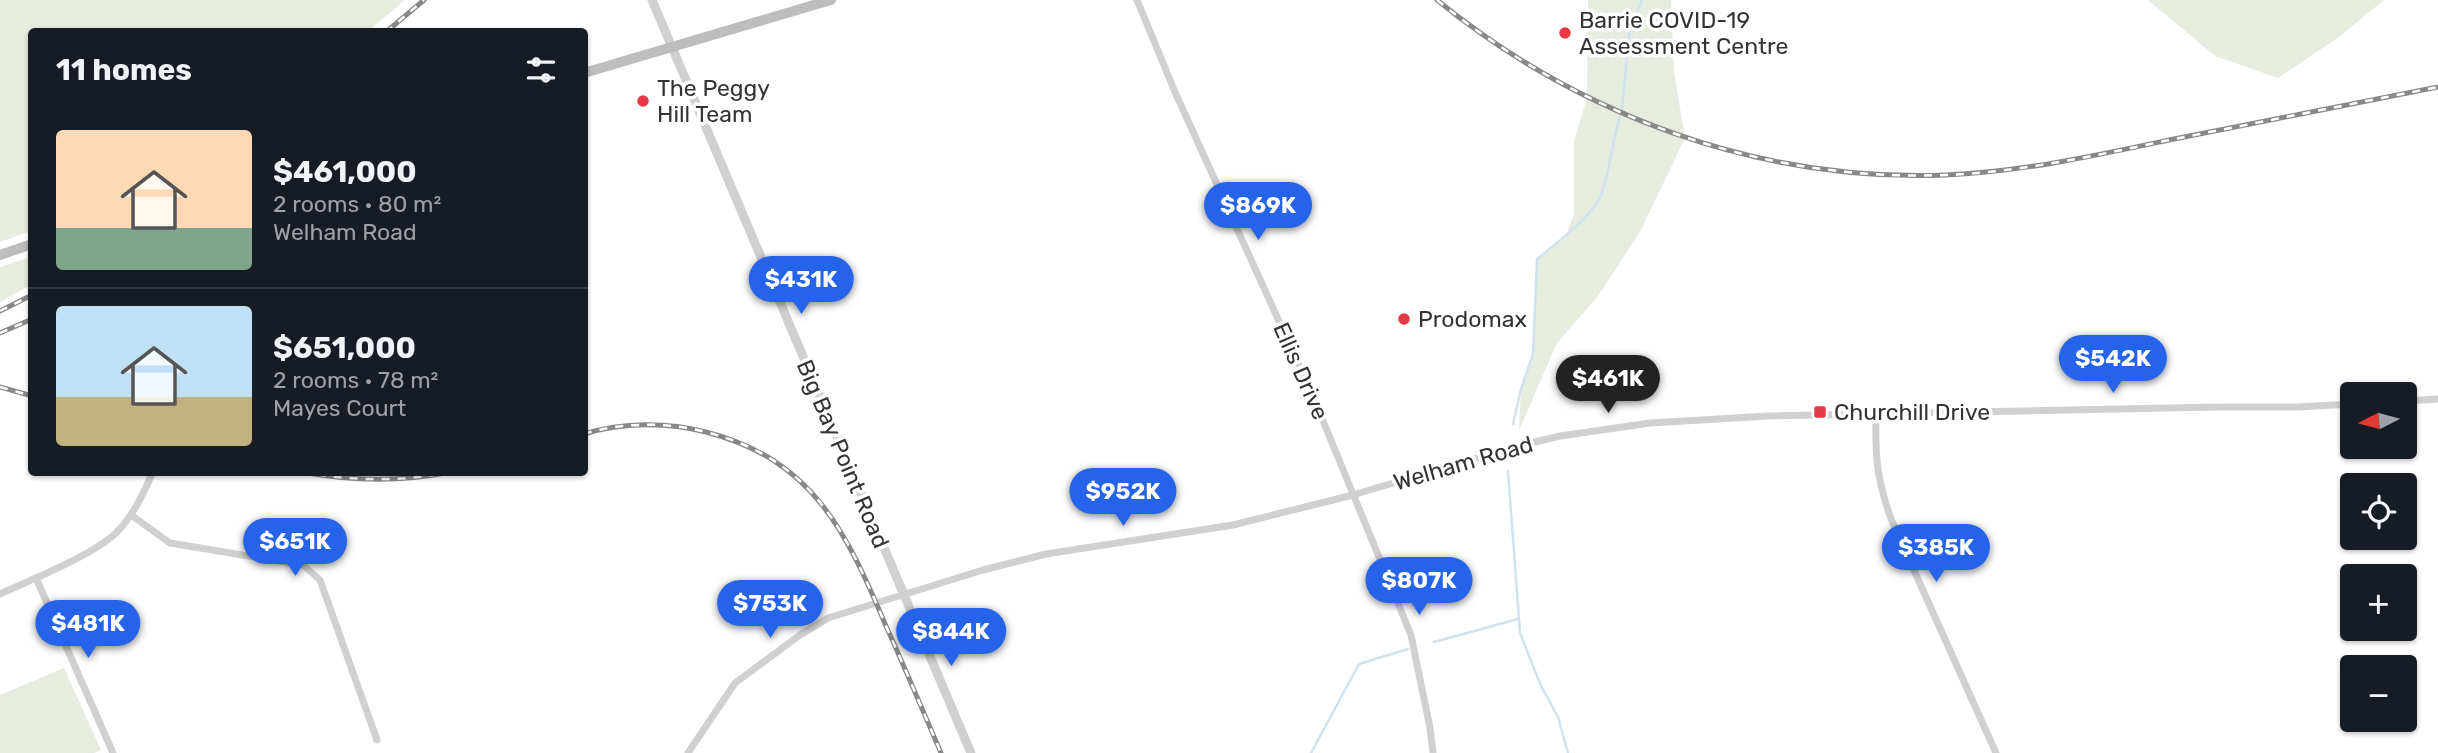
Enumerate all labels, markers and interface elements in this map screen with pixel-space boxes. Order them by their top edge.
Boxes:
place label: Barrie COVID-19 Assessment Centre [1579,6,1788,60]
marker: Barrie COVID-19 Assessment Centre [1557,25,1573,41]
icon: filters [522,51,560,89]
text: 11 homes [56,52,192,88]
place label: The Peggy Hill Team [657,74,770,128]
marker: The Peggy Hill Team [635,93,651,109]
text: $461,000 [273,154,417,190]
icon: home [112,158,196,242]
pin: $869K [1209,182,1307,242]
text: 2 rooms · 80 m² [273,190,441,218]
text: $869K [1220,191,1296,219]
text: Welham Road [273,218,417,246]
pin: $431K [752,256,850,316]
text: $431K [765,265,837,293]
place label: Prodomax [1418,305,1527,333]
marker: Prodomax [1396,311,1412,327]
street label: Ellis Drive [1267,318,1335,424]
text: $651,000 [273,330,416,366]
icon: home [112,334,196,418]
pin: $542K [2064,336,2162,395]
text: $542K [2075,344,2151,372]
street label: Big Bay Point Road [791,356,895,552]
pin: $461K [1559,356,1657,415]
text: $461K [1572,364,1644,392]
text: 2 rooms · 78 m² [273,366,438,394]
north arrow [2340,382,2417,458]
map controls [2340,382,2417,732]
text: Mayes Court [273,394,406,422]
place label: Churchill Drive [1834,398,1990,426]
marker: Churchill Drive [1812,404,1828,420]
street label: Welham Road [1390,430,1536,496]
pin: $952K [1074,468,1172,528]
button: locate [2340,473,2417,550]
text: $952K [1085,477,1161,505]
pin: $651K [246,518,344,578]
pin: $385K [1887,524,1985,584]
text: $651K [259,527,331,555]
text: $385K [1898,533,1974,561]
pin: $807K [1370,558,1468,617]
button: + [2340,564,2417,641]
text: $807K [1381,566,1457,594]
pin: $753K [721,580,819,640]
text: $753K [733,589,807,617]
pin: $481K [39,600,137,660]
pin: $844K [902,608,1000,668]
text: $481K [51,609,125,637]
text: $844K [912,617,990,645]
button: − [2340,655,2417,732]

